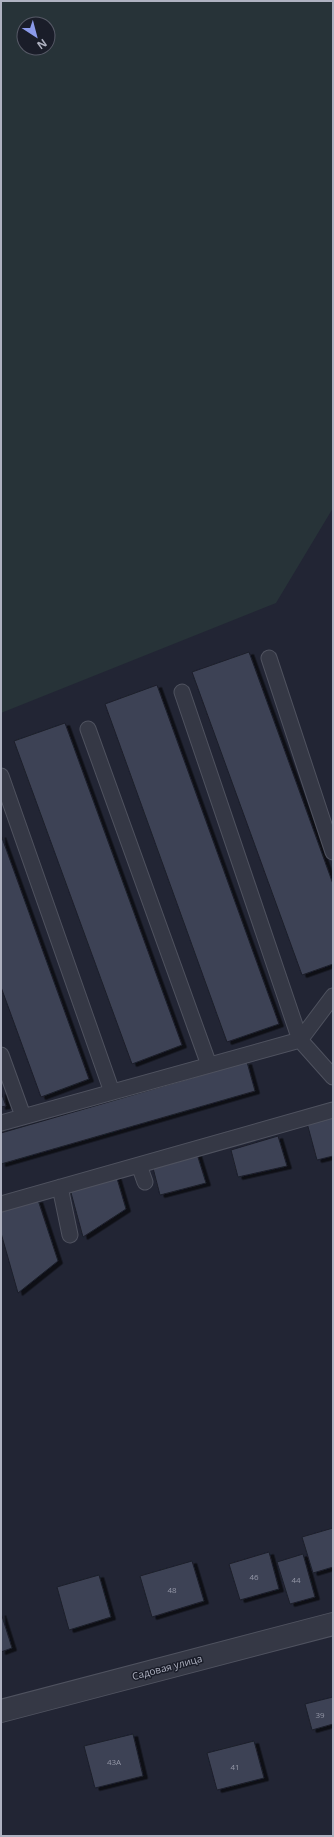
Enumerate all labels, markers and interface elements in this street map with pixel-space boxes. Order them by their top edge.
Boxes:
north arrow [16,16,56,56]
text: N [34,36,50,53]
house number: 46 [249,1571,259,1582]
house number: 44 [291,1574,301,1585]
house number: 48 [167,1584,177,1595]
street label: Садовая улица [130,1651,204,1683]
house number: 39 [315,1709,325,1720]
house number: 43А [107,1756,122,1767]
house number: 41 [230,1761,240,1772]

